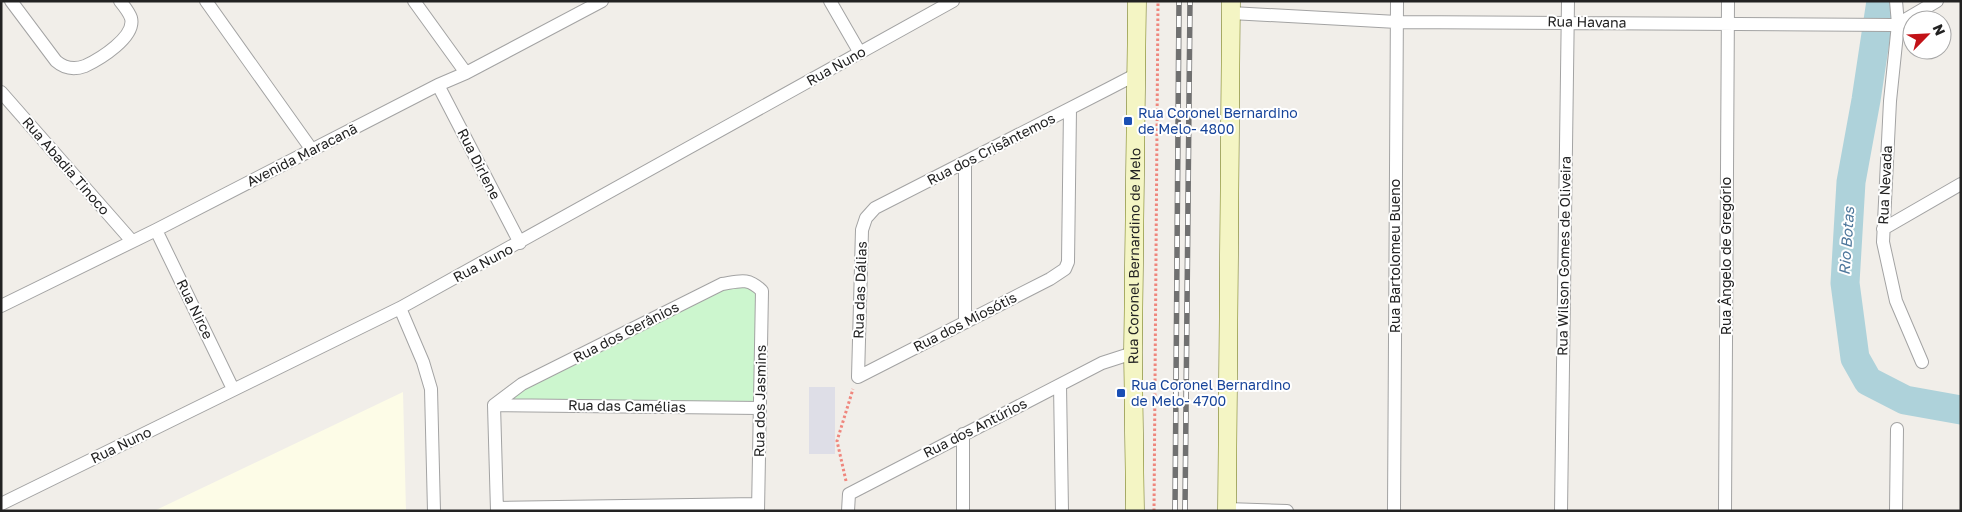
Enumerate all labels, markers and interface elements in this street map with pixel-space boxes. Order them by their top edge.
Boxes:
north arrow [1902,10,1952,60]
street label: Rua Havana [1547,12,1627,31]
text: N [1929,21,1949,38]
street label: Rua Nuno [803,42,868,89]
place label: Rua Coronel Bernardino de Melo- 4800 [1138,104,1298,137]
street label: Rua dos Crisântemos [924,109,1058,188]
street label: Rua Abadia Tinoco [19,113,114,218]
marker: Rua Coronel Bernardino de Melo- 4800 [1122,115,1134,127]
street label: Avenida Maracanã [244,119,360,190]
street label: Rua Dirlene [454,125,505,202]
street label: Rua Nevada [1874,145,1895,225]
street label: Rua Coronel Bernardino de Melo [1124,148,1143,364]
street label: Rua Wilson Gomes de Oliveira [1553,156,1574,356]
street label: Rua Ângelo de Gregório [1717,177,1734,335]
street label: Rua Bartolomeu Bueno [1386,179,1403,333]
water label: Rio Botas [1835,205,1857,276]
street label: Rua Nuno [450,240,516,285]
street label: Rua das Dálias [849,241,870,339]
street label: Rua Nirce [174,276,217,342]
street label: Rua dos Miosótis [910,288,1019,355]
street label: Rua dos Gerânios [570,298,682,366]
street label: Rua dos Jasmins [750,345,769,457]
place label: Rua Coronel Bernardino de Melo- 4700 [1131,376,1291,409]
marker: Rua Coronel Bernardino de Melo- 4700 [1115,387,1127,399]
street label: Rua dos Antúrios [920,394,1029,461]
street label: Rua das Camélias [568,396,686,415]
street label: Rua Nuno [88,423,154,466]

